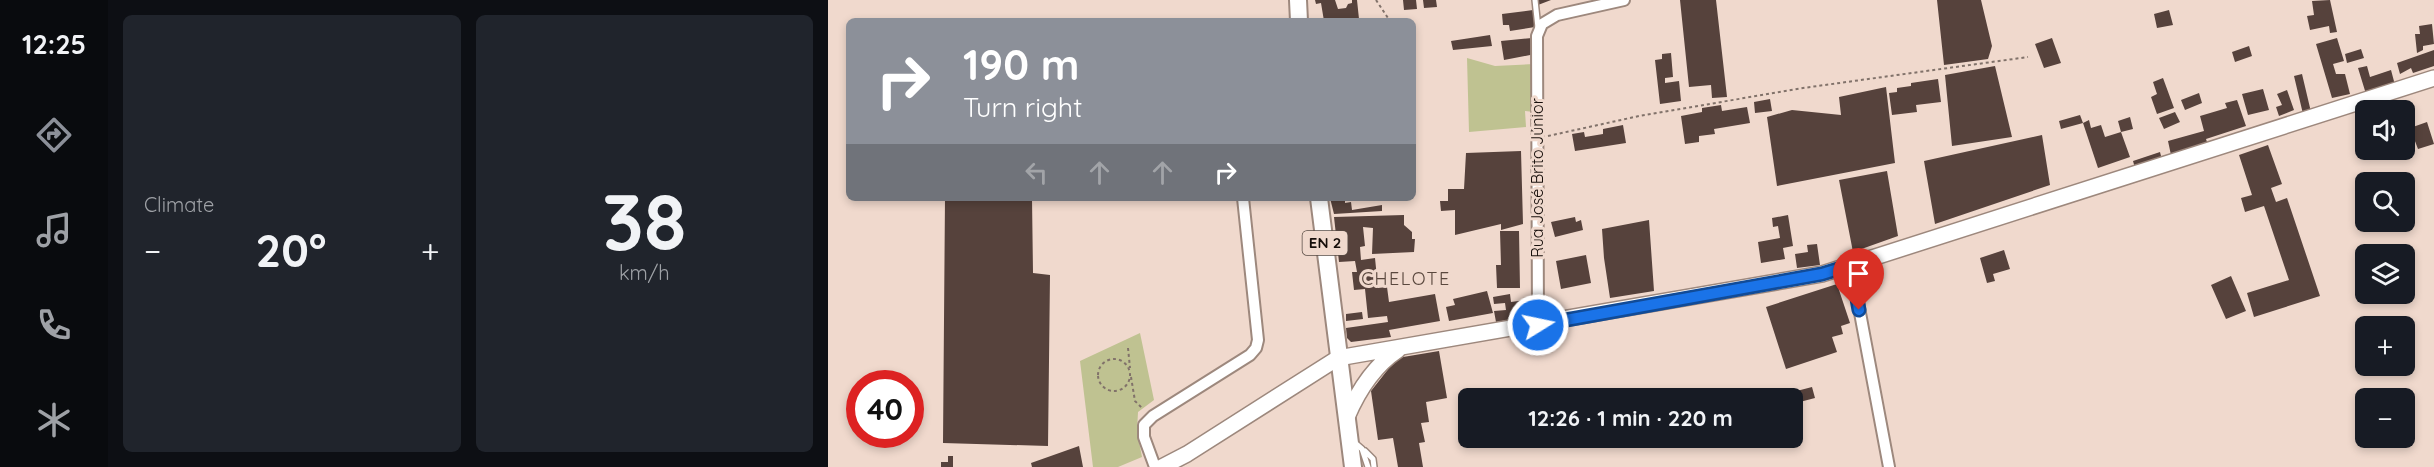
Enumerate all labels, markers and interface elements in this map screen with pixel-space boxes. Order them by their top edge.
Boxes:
text: 12:25 [22,27,86,61]
text: 190 m [963,38,1079,91]
icon: right [864,42,942,120]
text: Turn right [963,90,1082,124]
street label: Rua José Brito Júnior [1527,98,1547,258]
map controls [2355,100,2415,448]
button: sound [2355,100,2415,160]
icon: directions [33,114,75,156]
icon: left [1020,156,1053,189]
icon: ahead [1083,156,1116,189]
icon: ahead [1146,156,1179,189]
icon: right [1209,156,1242,189]
text: 38 [602,172,687,270]
button: search [2355,172,2415,232]
text: Climate [144,192,214,217]
icon: music [33,209,75,251]
text: 20° [256,222,326,278]
text: − [144,230,161,271]
text: + [421,230,439,271]
road number: EN 2 [1302,231,1348,255]
button: layers [2355,244,2415,304]
pin [1833,248,1884,310]
icon: arrive [1842,257,1875,290]
text: km/h [619,260,670,285]
district label: CHELOTE [1361,267,1451,290]
position arrow [1506,293,1570,357]
icon: phone [33,304,75,346]
button: + [2355,316,2415,376]
speed limit sign: 40 [846,370,924,448]
button: − [2355,388,2415,448]
icon: climate [33,399,75,441]
text: 12:26 · 1 min · 220 m [1528,404,1733,432]

